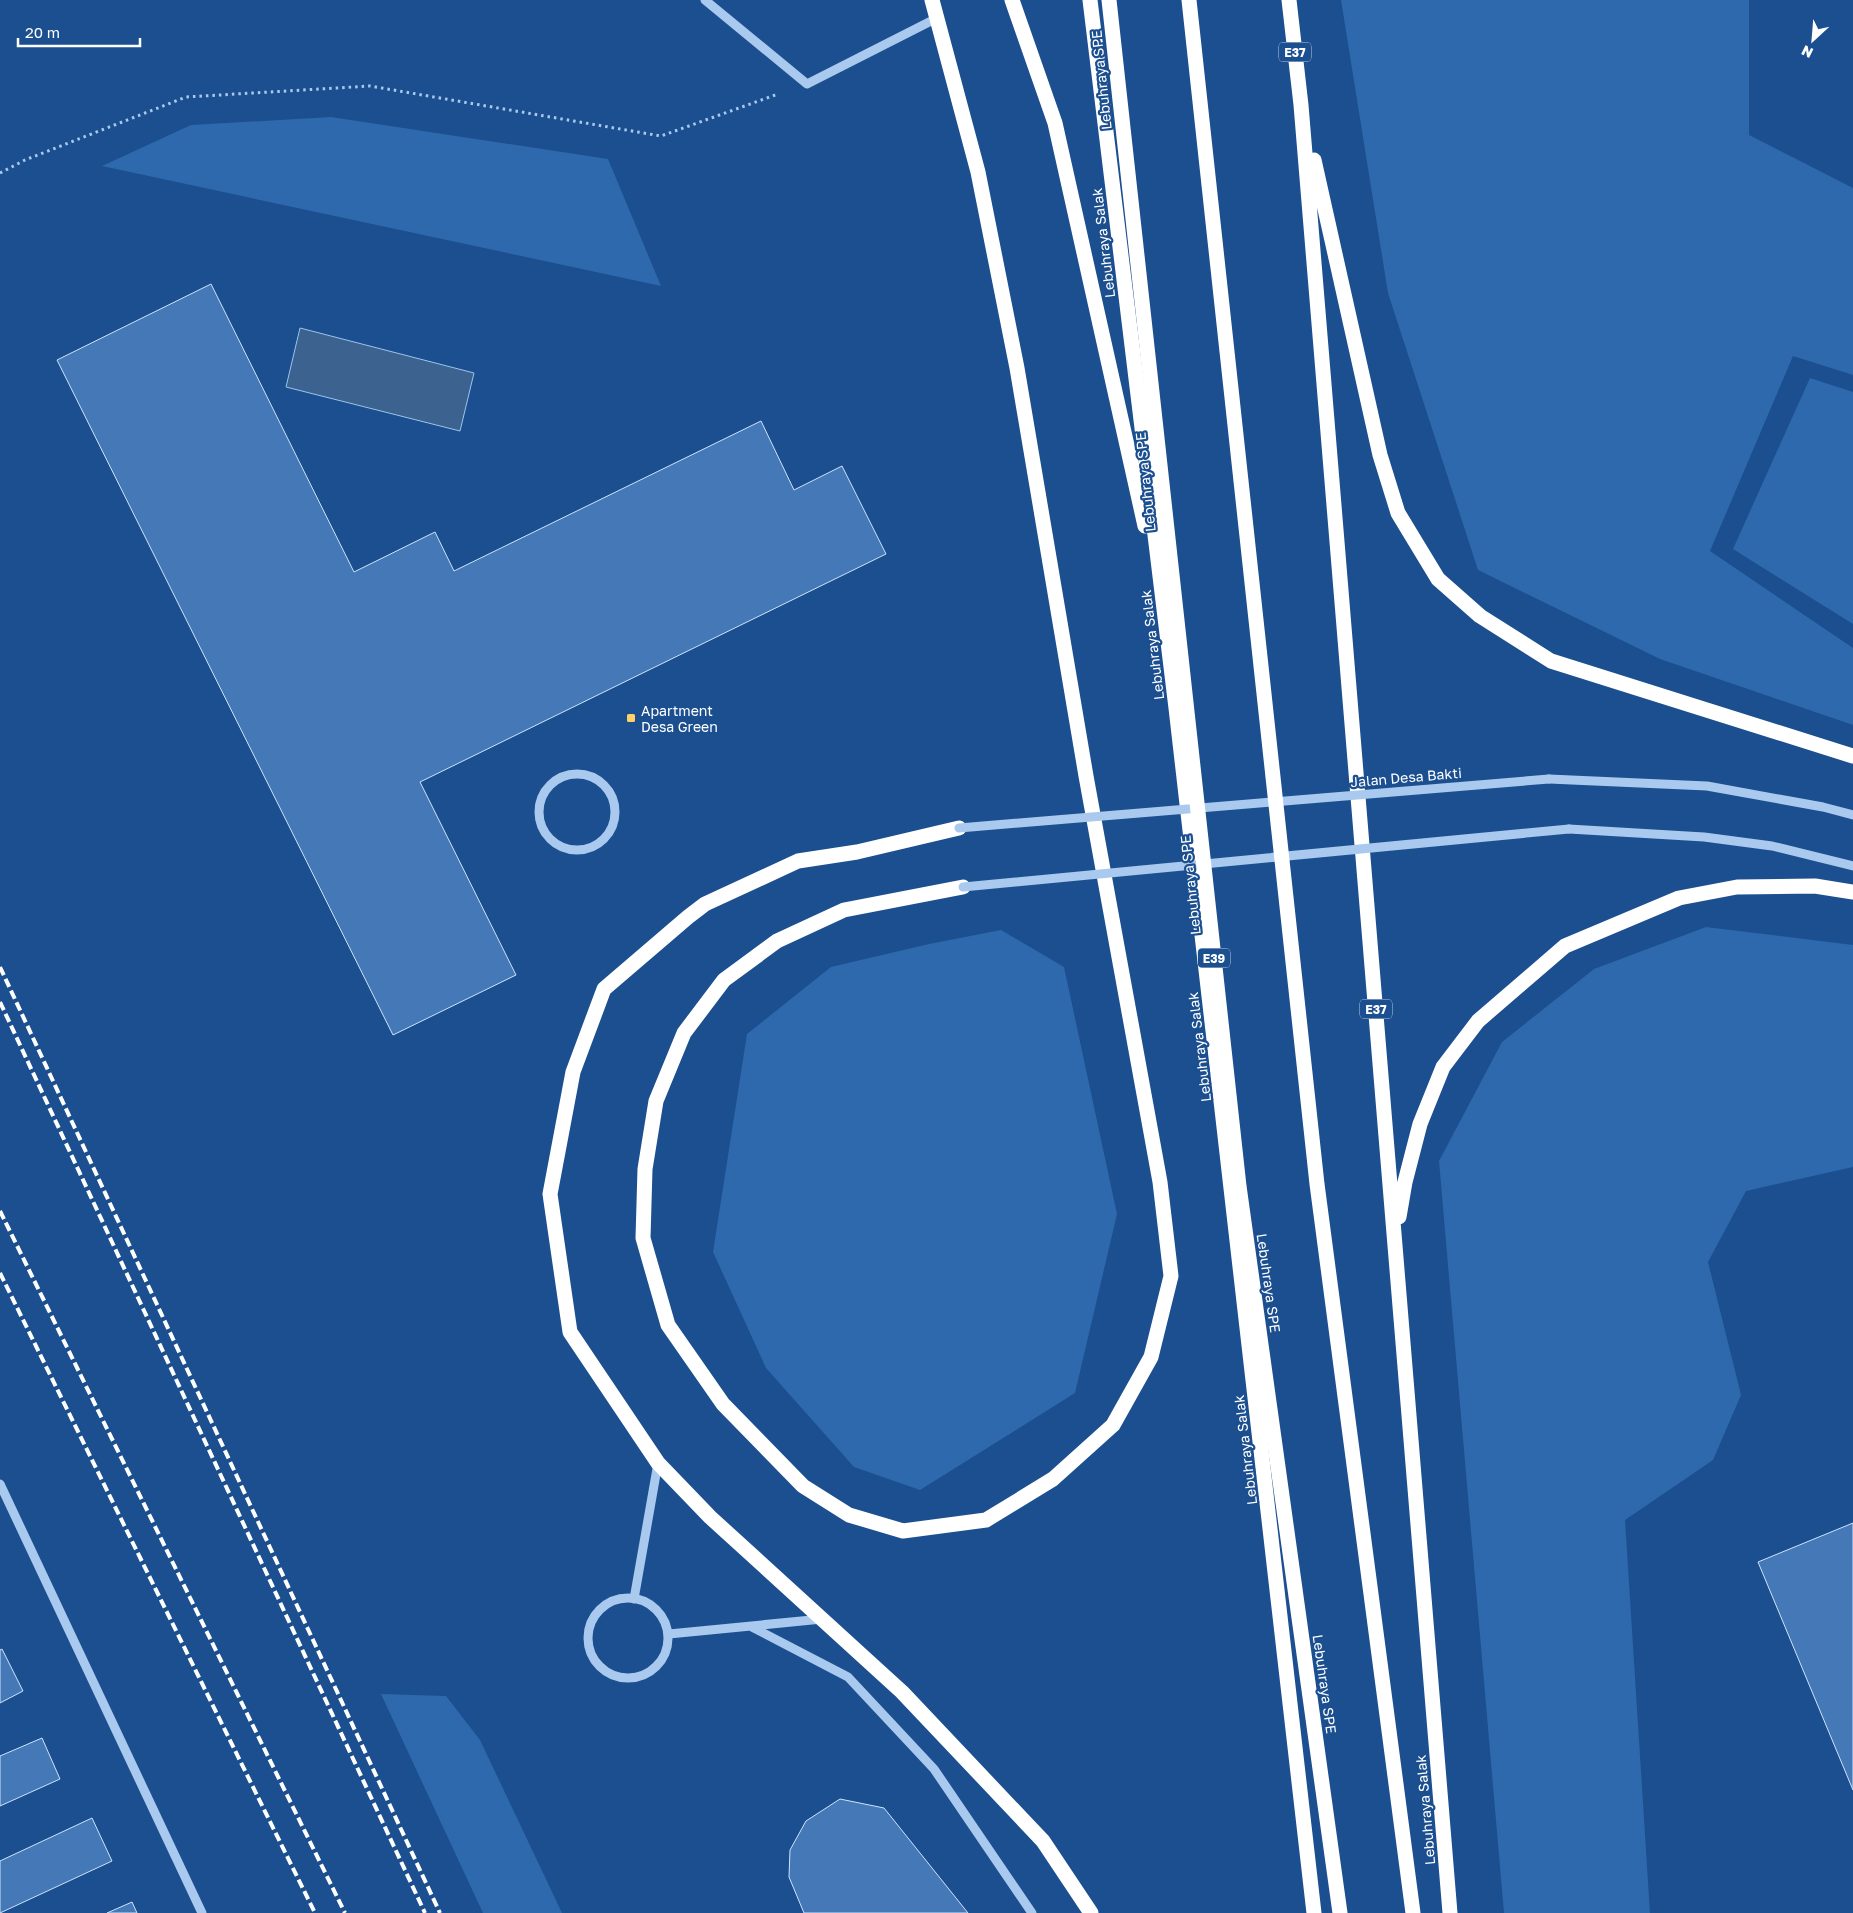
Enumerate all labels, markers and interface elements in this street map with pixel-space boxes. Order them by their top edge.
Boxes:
scale bar [18,15,140,47]
north arrow [1788,15,1838,65]
text: 20 m [25,23,60,41]
street label: Lebuhraya SPE [1087,29,1115,131]
road number: E37 [1279,42,1311,62]
text: N [1799,42,1816,62]
street label: Lebuhraya Salak [1088,187,1118,299]
street label: Lebuhraya SPE [1131,431,1159,533]
street label: Lebuhraya Salak [1137,589,1167,701]
place label: Apartment Desa Green [641,702,718,735]
marker: Apartment Desa Green [625,712,637,724]
street label: Jalan Desa Bakti [1350,764,1462,790]
street label: Lebuhraya SPE [1176,834,1204,936]
road number: E39 [1198,948,1230,968]
street label: Lebuhraya Salak [1184,991,1214,1103]
road number: E37 [1360,1000,1392,1019]
street label: Lebuhraya SPE [1254,1232,1284,1334]
street label: Lebuhraya Salak [1230,1394,1260,1506]
street label: Lebuhraya SPE [1310,1633,1340,1735]
street label: Lebuhraya Salak [1412,1754,1438,1866]

